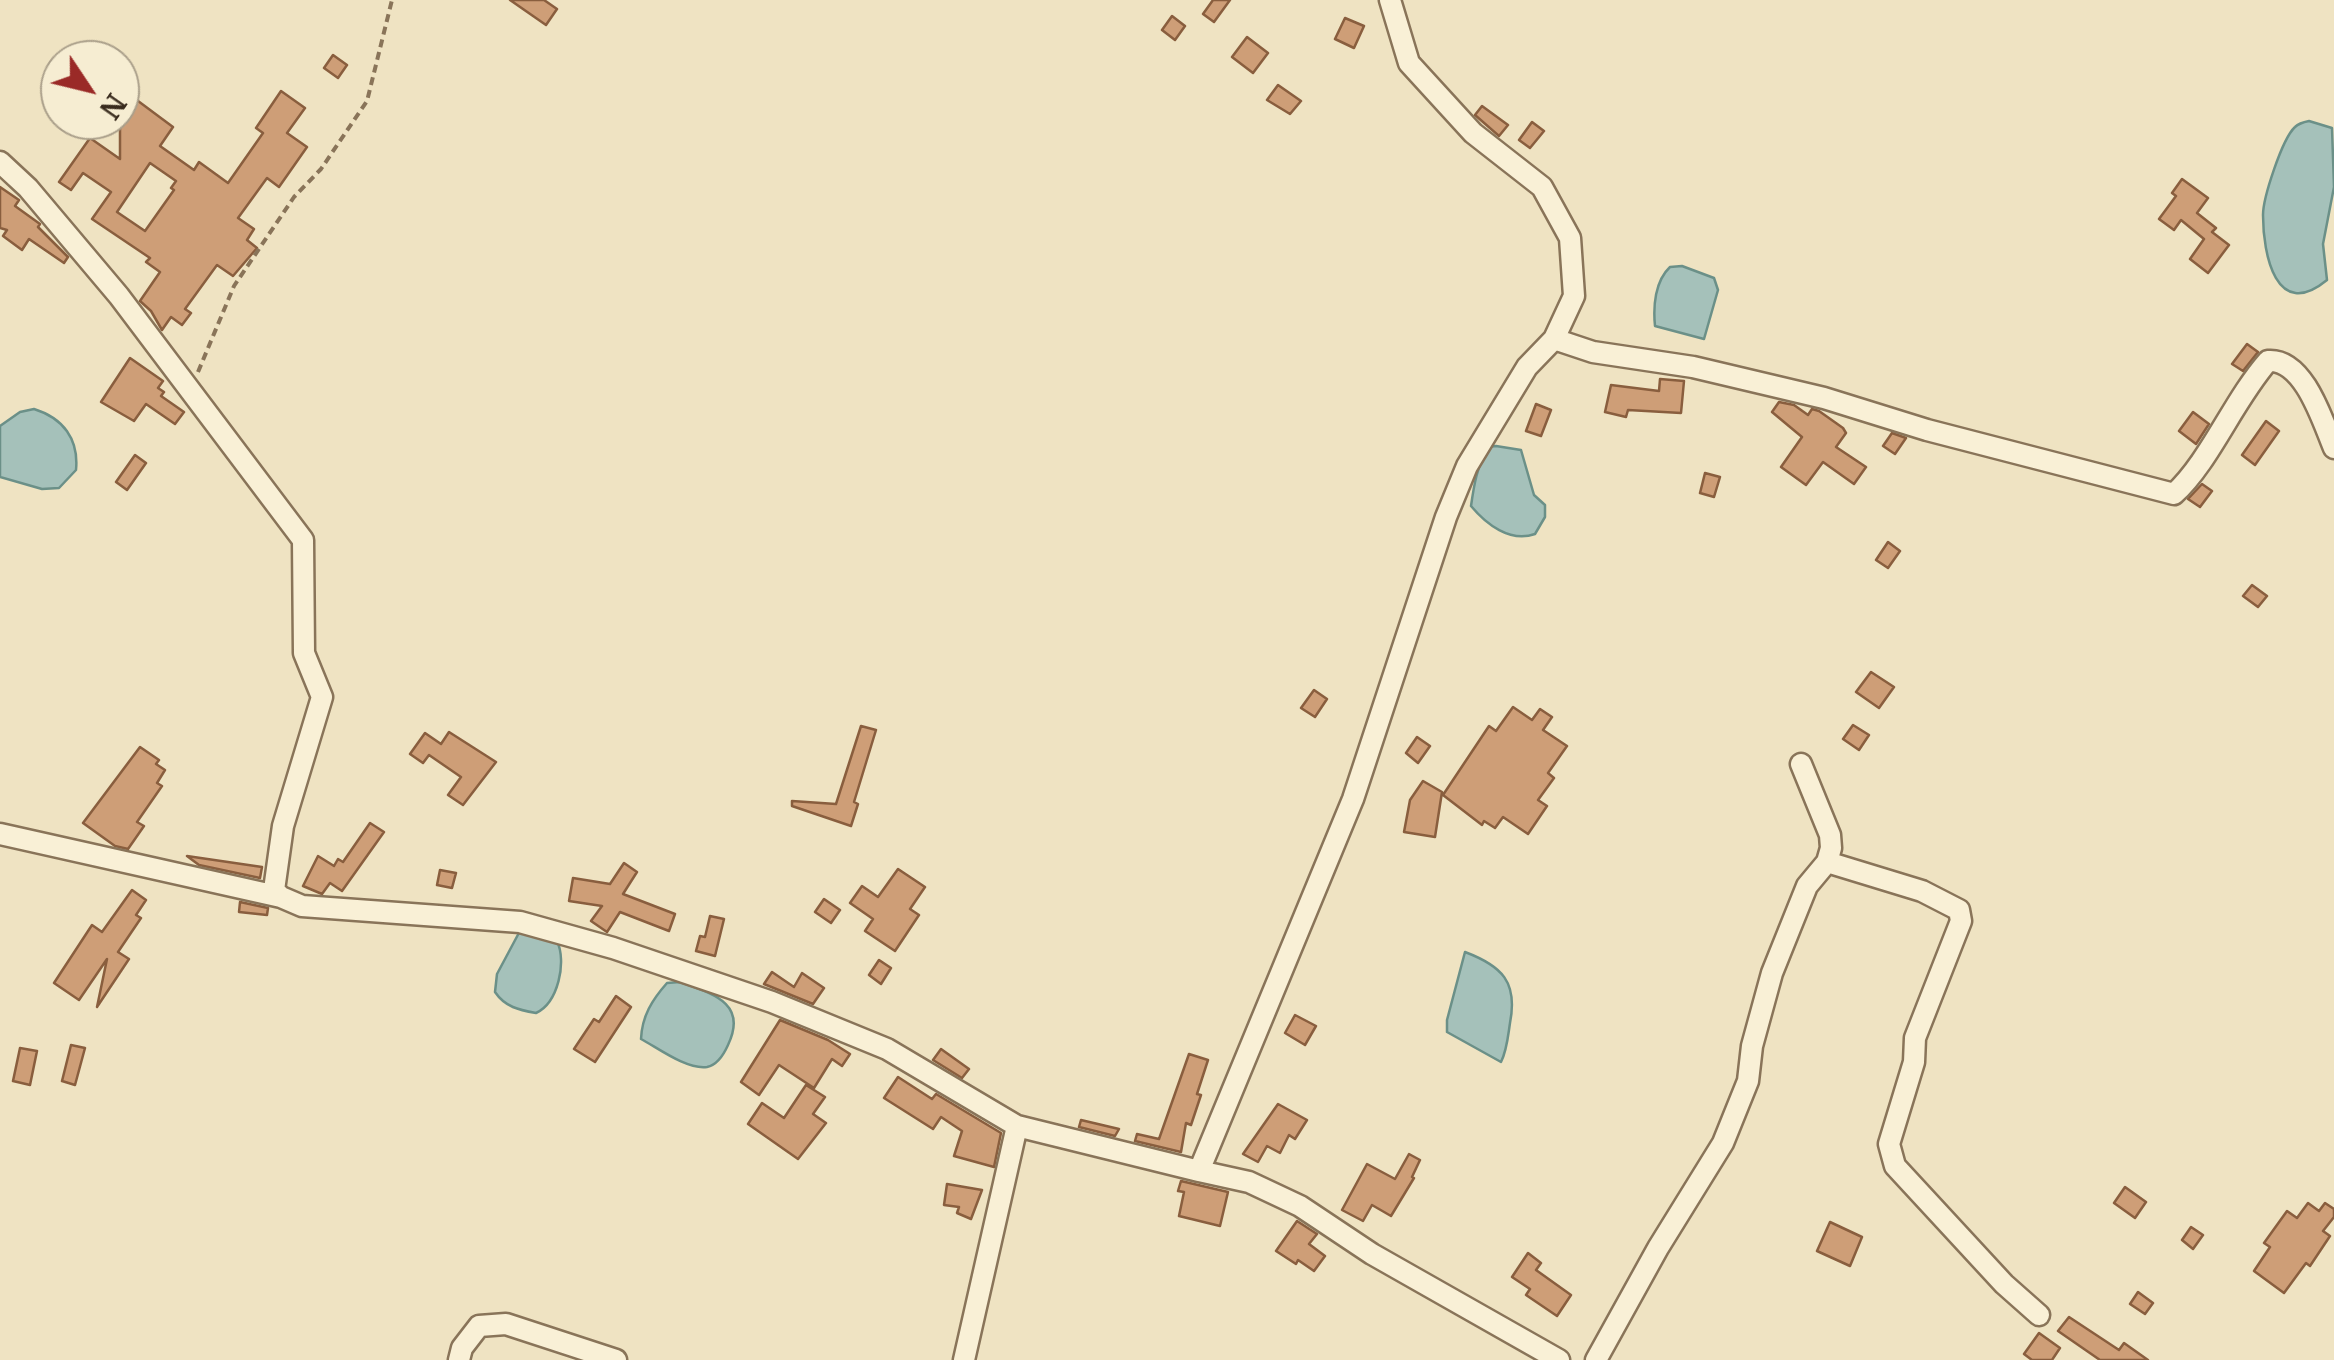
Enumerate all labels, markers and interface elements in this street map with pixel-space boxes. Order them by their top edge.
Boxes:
north arrow [40,40,140,140]
text: N [92,87,134,125]

